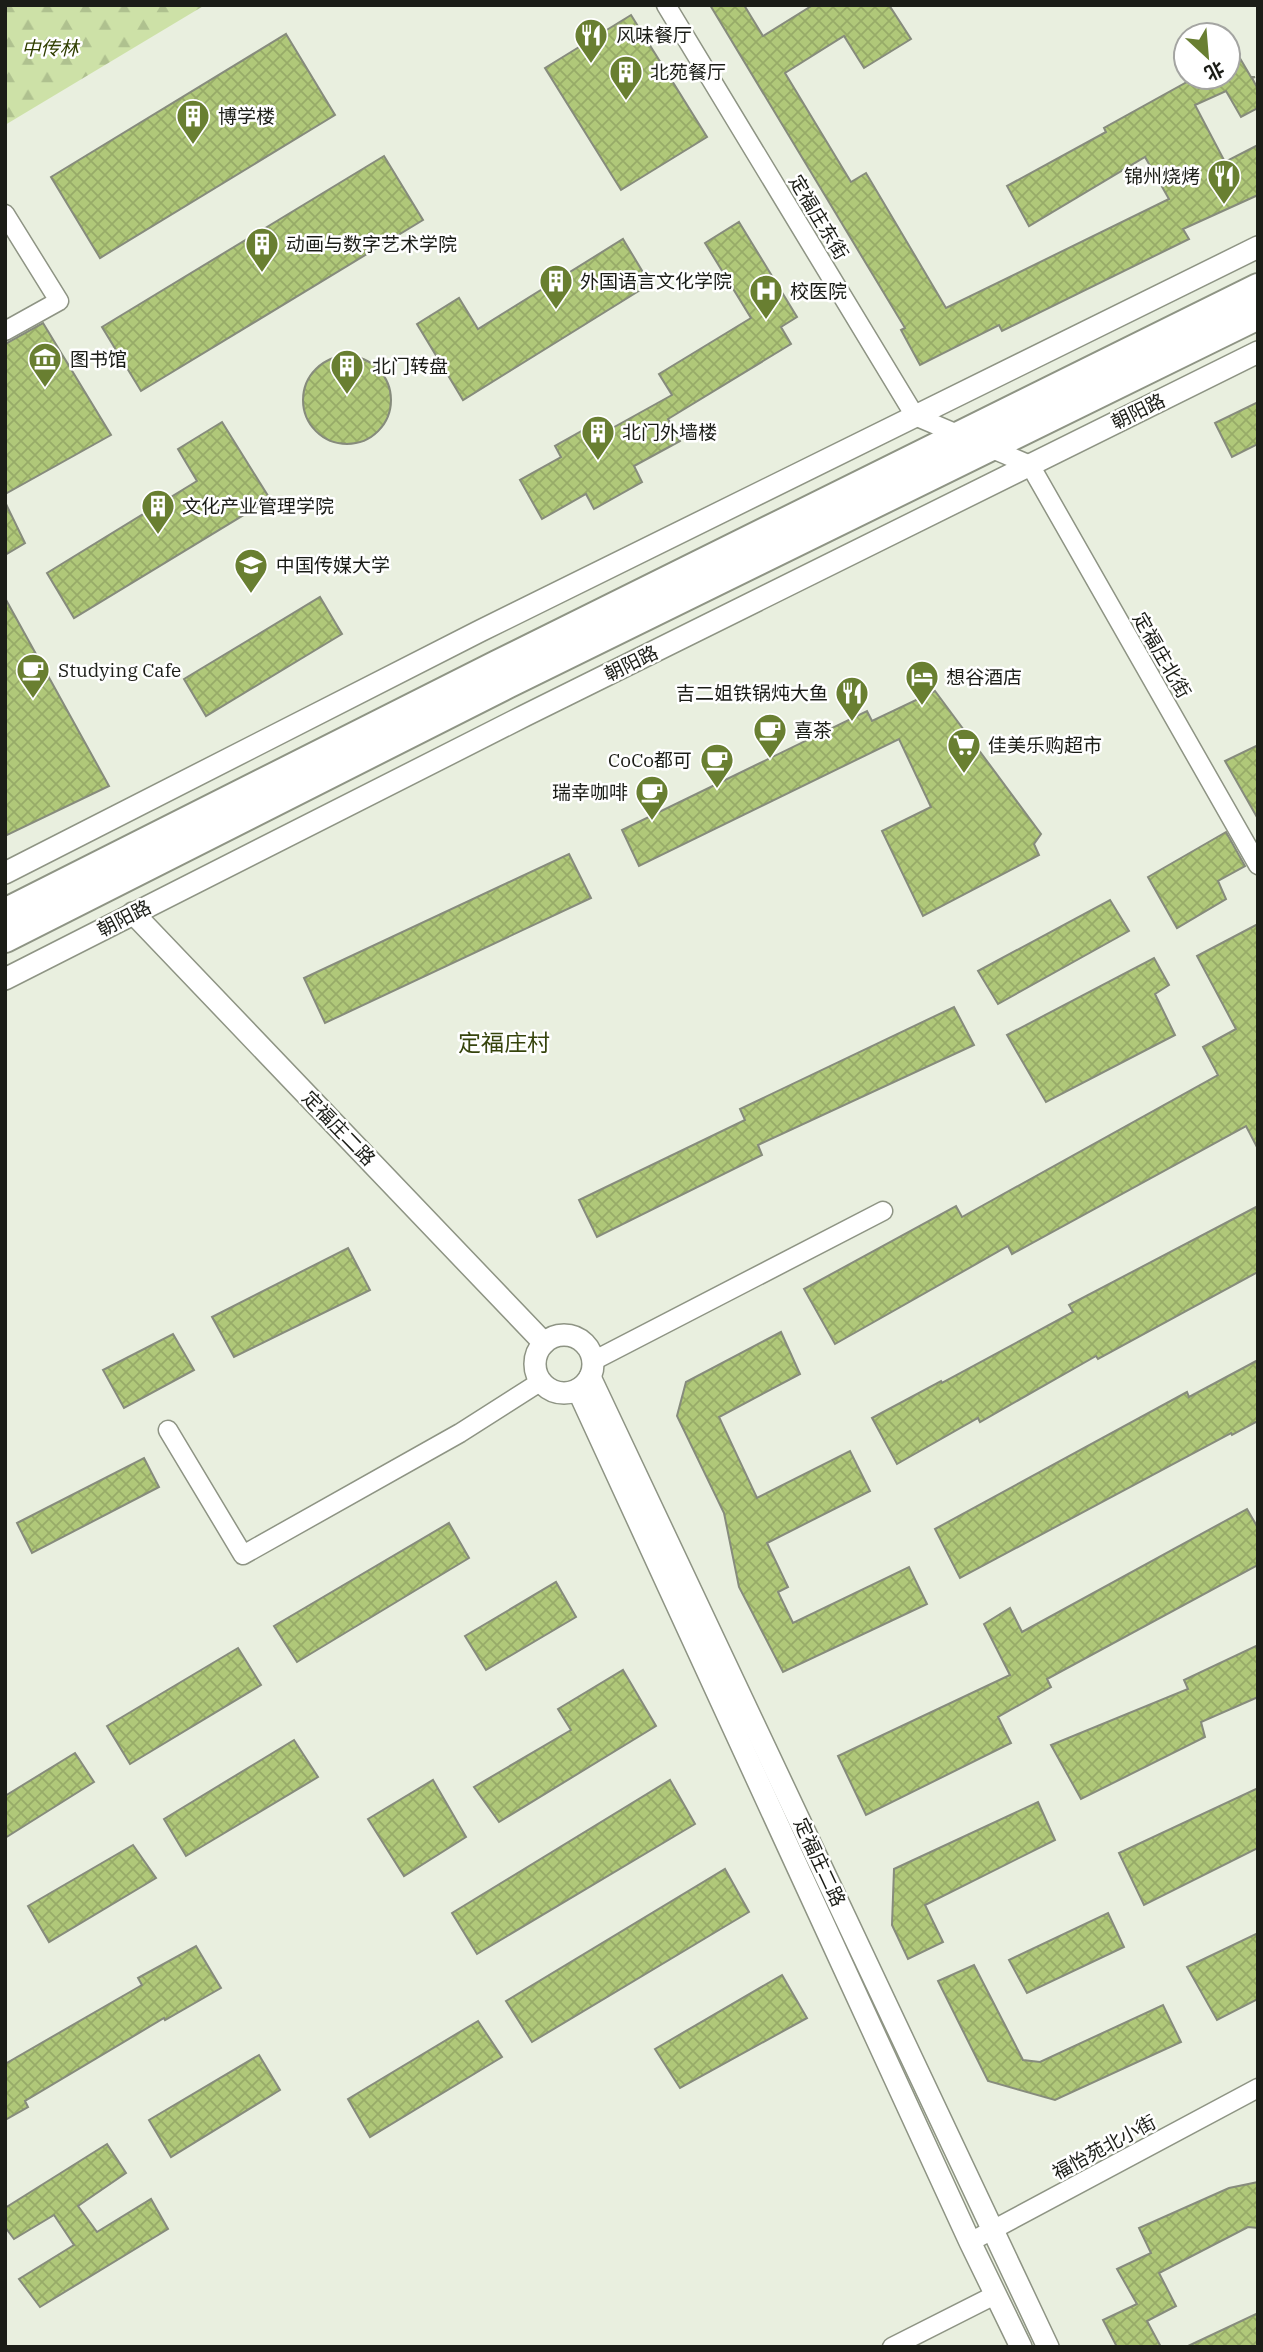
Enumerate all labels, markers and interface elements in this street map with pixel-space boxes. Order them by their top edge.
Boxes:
restaurant icon: 风味餐厅 [572,16,610,65]
north arrow [1172,21,1242,91]
place label: 风味餐厅 [616,23,692,47]
park label: 中传林 [21,36,80,60]
building icon: 北苑餐厅 [607,53,645,102]
text: 北 [1201,56,1228,86]
place label: 北苑餐厅 [650,60,726,84]
building icon: 博学楼 [174,97,212,146]
place label: 博学楼 [218,104,275,128]
restaurant icon: 锦州烧烤 [1205,157,1243,206]
place label: 锦州烧烤 [1124,164,1200,188]
street label: 定福庄东街 [784,170,854,264]
building icon: 动画与数字艺术学院 [243,225,281,274]
place label: 动画与数字艺术学院 [286,232,457,256]
building icon: 外国语言文化学院 [537,262,575,311]
place label: 外国语言文化学院 [580,269,732,293]
hospital icon: 校医院 [747,272,785,321]
place label: 校医院 [790,279,847,303]
museum icon: 图书馆 [26,340,64,389]
place label: 图书馆 [70,347,127,371]
building icon: 北门转盘 [328,347,366,396]
place label: 北门转盘 [372,354,448,378]
street label: 朝阳路 [1107,388,1169,434]
building icon: 北门外墙楼 [579,413,617,462]
place label: 北门外墙楼 [622,420,717,444]
building icon: 文化产业管理学院 [139,487,177,536]
place label: 文化产业管理学院 [182,494,334,518]
school or university icon: 中国传媒大学 [232,546,270,595]
place label: 中国传媒大学 [276,553,390,577]
street label: 定福庄北街 [1128,608,1196,702]
street label: 朝阳路 [600,640,662,686]
cafe icon: Studying Cafe [14,651,52,700]
place label: Studying Cafe [58,658,181,682]
hotel icon: 想谷酒店 [903,658,941,707]
place label: 想谷酒店 [946,665,1022,689]
restaurant icon: 吉二姐铁锅炖大鱼 [833,674,871,723]
place label: 吉二姐铁锅炖大鱼 [676,681,828,705]
cafe icon: 喜茶 [751,711,789,760]
place label: 喜茶 [794,718,832,742]
supermarket icon: 佳美乐购超市 [945,726,983,775]
place label: 佳美乐购超市 [988,733,1102,757]
cafe icon: CoCo都可 [698,741,736,790]
place label: CoCo都可 [608,748,692,772]
cafe icon: 瑞幸咖啡 [633,773,671,822]
place label: 瑞幸咖啡 [552,780,628,804]
street label: 朝阳路 [93,894,155,942]
district label: 定福庄村 [458,1027,550,1057]
street label: 定福庄二路 [297,1085,381,1171]
street label: 定福庄二路 [789,1814,851,1910]
street label: 福怡苑北小街 [1048,2110,1160,2184]

